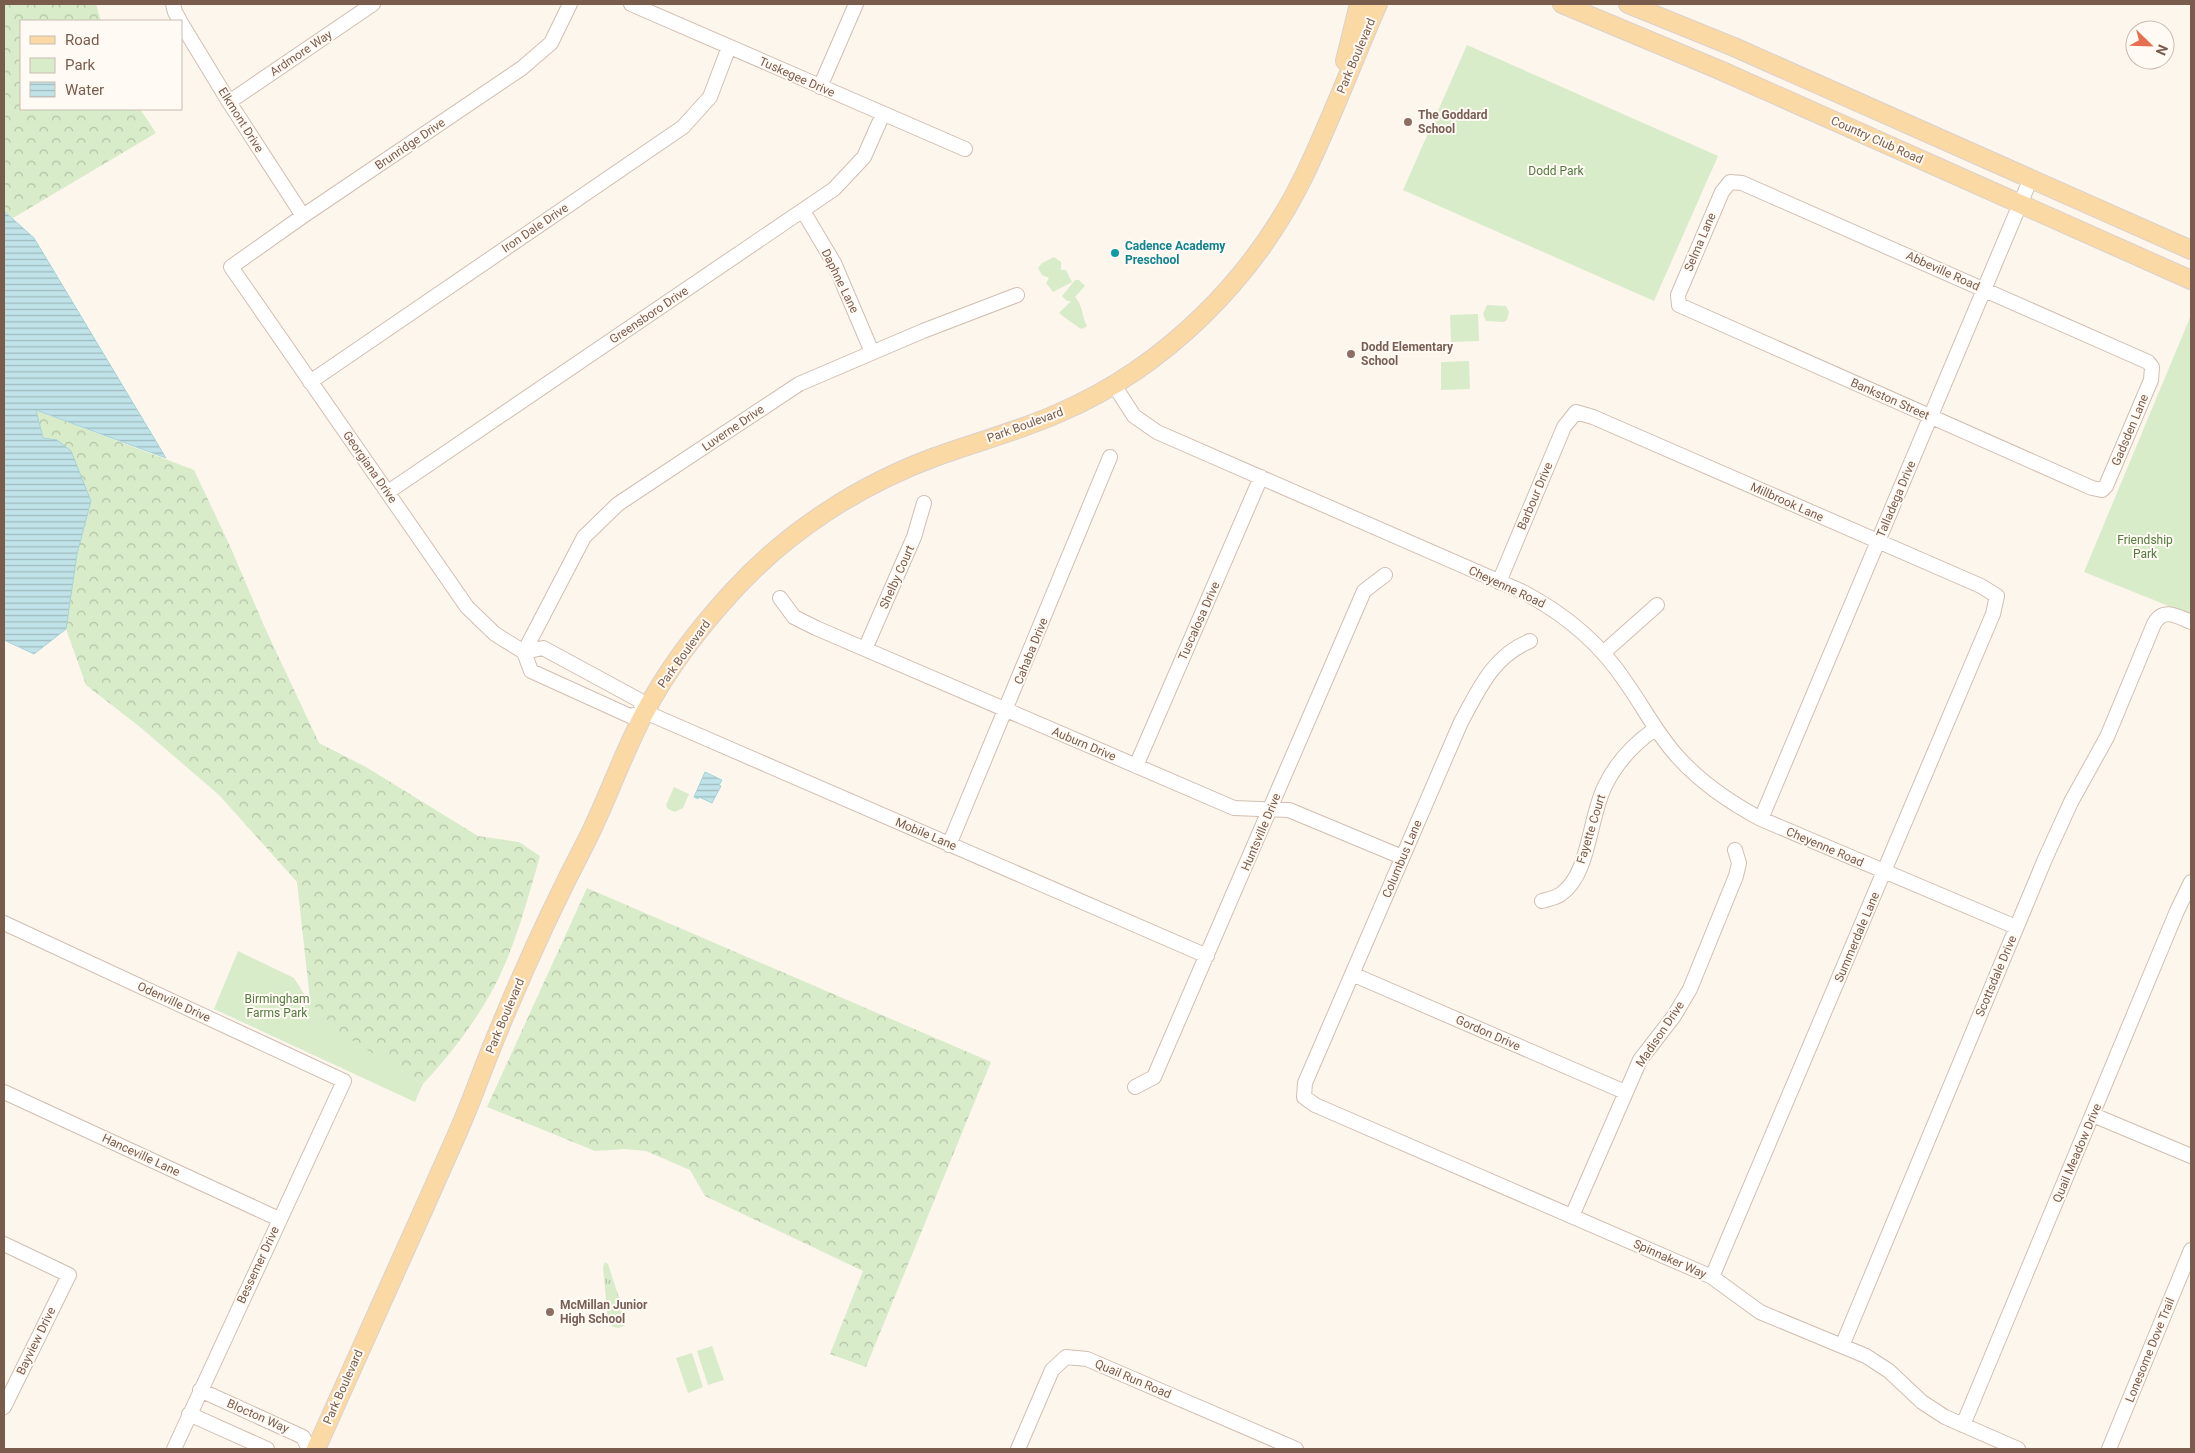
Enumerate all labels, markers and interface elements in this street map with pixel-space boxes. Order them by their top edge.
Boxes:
street label: Park Boulevard [1334,16,1378,96]
legend [20,20,182,110]
north arrow [2125,20,2175,70]
street label: Ardmore Way [267,27,335,79]
text: Road [65,31,99,49]
text: N [2153,42,2171,58]
street label: Tuskegee Drive [757,54,837,100]
text: Park [65,56,96,74]
text: Water [65,81,104,99]
street label: Elkmont Drive [216,85,266,155]
place label: The Goddard School [1418,108,1488,136]
street label: Country Club Road [1829,113,1925,167]
street label: Brunridge Drive [372,115,448,173]
marker: The Goddard School [1402,116,1414,128]
park label: Dodd Park [1528,164,1585,178]
street label: Iron Dale Drive [499,201,571,255]
street label: Selma Lane [1681,211,1719,273]
place label: Cadence Academy Preschool [1125,239,1226,267]
street label: Daphne Lane [818,247,862,315]
marker: Cadence Academy Preschool [1109,247,1121,259]
street label: Abbeville Road [1904,249,1982,293]
street label: Greensboro Drive [607,283,691,347]
place label: Dodd Elementary School [1361,340,1454,368]
marker: Dodd Elementary School [1345,348,1357,360]
street label: Bankston Street [1848,375,1932,423]
street label: Gadsden Lane [2109,392,2151,468]
street label: Luverne Drive [699,402,767,454]
street label: Park Boulevard [985,405,1065,445]
street label: Georgiana Drive [340,428,400,506]
street label: Talladega Drive [1874,459,1918,539]
street label: Barbour Drive [1514,460,1556,532]
street label: Millbrook Lane [1748,480,1826,524]
park label: Friendship Park [2117,533,2173,561]
street label: Shelby Court [877,543,917,611]
street label: Cheyenne Road [1467,563,1547,611]
street label: Tuscalosa Drive [1175,579,1223,663]
street label: Cahaba Drive [1011,616,1051,686]
street label: Park Boulevard [655,617,713,691]
street label: Auburn Drive [1050,724,1118,764]
street label: Huntsville Drive [1238,791,1284,873]
street label: Fayette Court [1574,793,1608,865]
street label: Mobile Lane [893,815,959,853]
street label: Columbus Lane [1379,818,1425,900]
street label: Cheyenne Road [1784,824,1866,870]
street label: Summerdale Lane [1832,890,1882,984]
street label: Scottsdale Drive [1973,933,2019,1019]
street label: Park Boulevard [483,976,527,1056]
street label: Odenville Drive [135,979,213,1025]
park label: Birmingham Farms Park [245,992,309,1020]
street label: Madison Drive [1633,998,1687,1070]
street label: Gordon Drive [1454,1013,1522,1053]
street label: Quail Meadow Drive [2050,1101,2104,1205]
street label: Hanceville Lane [100,1131,182,1179]
street label: Bessemer Drive [234,1224,282,1306]
street label: Spinnaker Way [1631,1237,1709,1281]
street label: Lonesome Dove Trail [2123,1296,2177,1404]
place label: McMillan Junior High School [560,1298,648,1326]
street label: Bayview Drive [14,1305,58,1377]
marker: McMillan Junior High School [544,1306,556,1318]
street label: Park Boulevard [320,1347,366,1427]
street label: Quail Run Road [1093,1357,1173,1401]
street label: Blocton Way [225,1396,291,1436]

